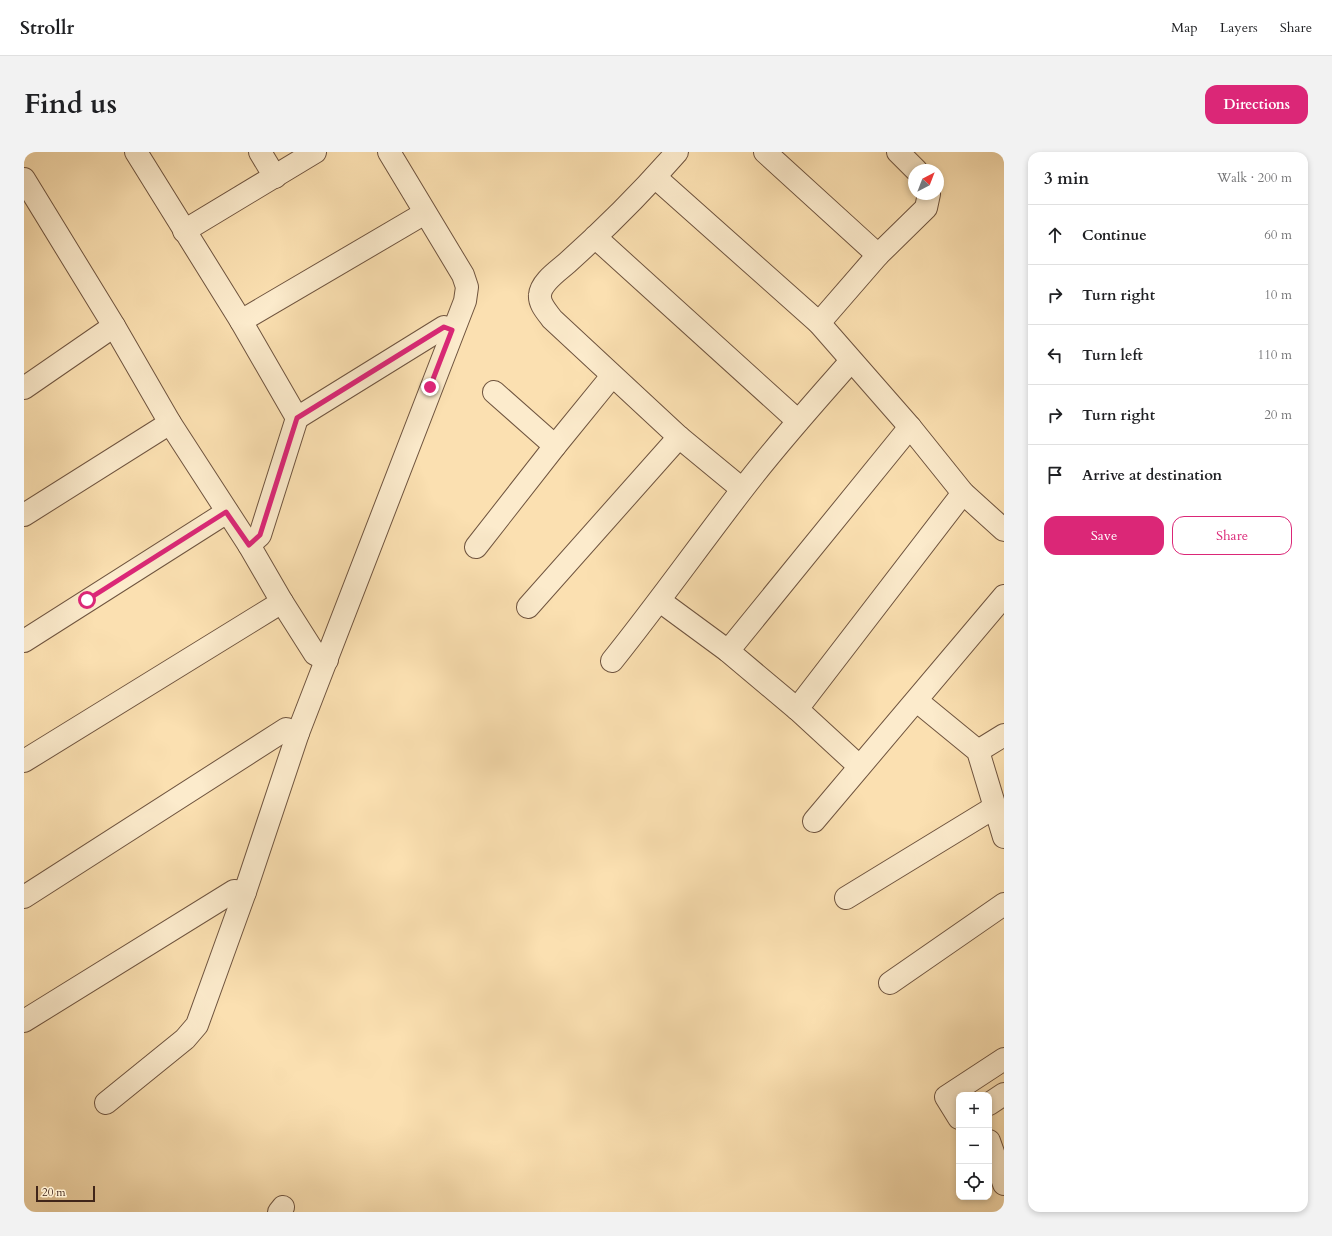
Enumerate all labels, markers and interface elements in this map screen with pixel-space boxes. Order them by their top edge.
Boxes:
text: Strollr [20,15,74,41]
text: Map [1171,18,1198,37]
text: Layers [1220,18,1258,37]
text: Share [1280,18,1312,37]
text: Find us [24,85,117,123]
button: Directions [1205,85,1308,124]
north arrow [908,164,944,200]
text: 3 min [1044,167,1089,190]
text: Walk · 200 m [1217,169,1292,187]
icon: ahead [1044,224,1066,246]
text: Continue [1082,225,1147,245]
text: 60 m [1264,226,1292,244]
icon: right [1044,284,1066,306]
text: Turn right [1082,285,1155,305]
text: 10 m [1264,286,1292,304]
icon: left [1044,344,1066,366]
text: Turn left [1082,345,1143,365]
text: 110 m [1258,346,1292,364]
route end [421,378,439,396]
icon: right [1044,404,1066,426]
text: Turn right [1082,405,1155,425]
text: 20 m [1264,406,1292,424]
icon: arrive [1044,464,1066,486]
text: Arrive at destination [1082,465,1222,485]
button: Save [1044,516,1164,555]
button: Share [1172,516,1292,555]
route start [78,591,96,609]
map controls [956,1092,992,1200]
button: + [956,1092,992,1128]
button: − [956,1128,992,1164]
button: locate [956,1164,992,1200]
scale bar [36,1184,95,1203]
text: 20 m [42,1185,66,1200]

